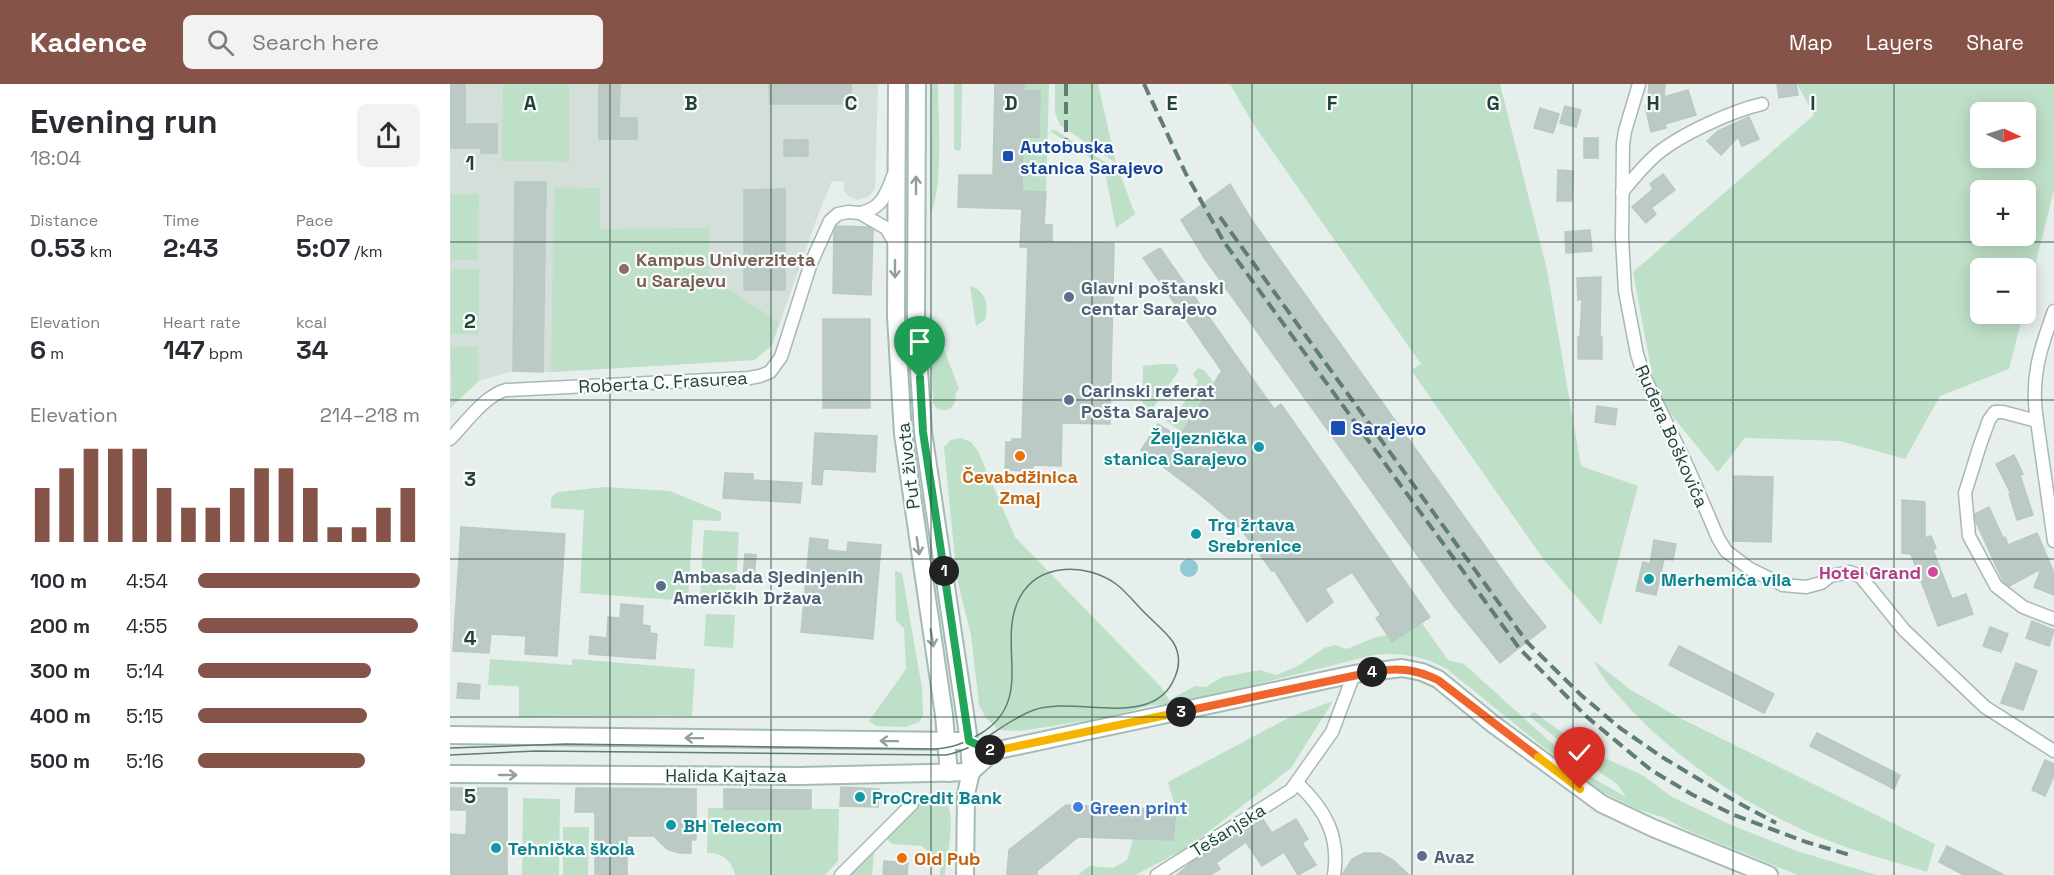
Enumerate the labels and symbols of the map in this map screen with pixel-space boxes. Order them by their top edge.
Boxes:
text: A [524,90,537,116]
text: B [684,90,698,116]
text: C [845,90,858,116]
text: D [1004,90,1018,116]
text: E [1166,90,1178,116]
text: F [1327,90,1338,116]
text: G [1486,90,1500,116]
text: H [1646,90,1660,116]
text: I [1810,90,1816,116]
north arrow [1970,102,2036,168]
place label: Autobuska stanica Sarajevo [1020,135,1163,179]
marker: Autobuska stanica Sarajevo [1001,149,1015,163]
text: 1 [465,150,475,176]
one-way arrow [910,176,922,196]
place label: Kampus Univerziteta u Sarajevu [636,248,816,292]
one-way arrow [889,258,901,278]
marker: Kampus Univerziteta u Sarajevu [617,262,631,276]
place label: Glavni poštanski centar Sarajevo [1081,276,1224,320]
marker: Glavni poštanski centar Sarajevo [1062,290,1076,304]
text: 2 [464,308,476,334]
pin [894,316,945,378]
street label: Ruđera Boškovića [1630,361,1714,511]
street label: Roberta C. Frasurea [578,366,748,398]
place label: Carinski referat Pošta Sarajevo [1081,379,1215,423]
marker: Carinski referat Pošta Sarajevo [1062,393,1076,407]
place label: Sarajevo [1352,417,1426,440]
marker: Sarajevo [1329,419,1347,437]
street label: Put života [891,421,925,511]
place label: Željeznička stanica Sarajevo [1104,426,1248,470]
marker: Željeznička stanica Sarajevo [1252,440,1266,454]
marker: Čevabdžinica Zmaj [1013,449,1027,463]
place label: Čevabdžinica Zmaj [962,465,1078,509]
text: 3 [464,466,476,492]
place label: Trg žrtava Srebrenice [1208,513,1302,557]
marker: Trg žrtava Srebrenice [1189,527,1203,541]
one-way arrow [913,536,924,556]
pin: 1 [929,556,959,586]
place label: Hotel Grand [1819,561,1921,584]
place label: Ambasada Sjedinjenih Američkih Država [673,565,863,609]
marker: Hotel Grand [1926,565,1940,579]
place label: Merhemića vila [1661,568,1792,591]
marker: Merhemića vila [1642,572,1656,586]
marker: Ambasada Sjedinjenih Američkih Država [654,579,668,593]
text: 4 [464,625,477,651]
one-way arrow [927,627,938,647]
pin: 4 [1357,657,1387,687]
pin: 3 [1166,697,1196,727]
pin [1554,727,1605,789]
one-way arrow [685,732,705,744]
one-way arrow [880,735,900,747]
pin: 2 [975,735,1005,765]
street label: Halida Kajtaza [665,764,787,787]
one-way arrow [498,769,518,781]
text: 5 [464,783,476,809]
place label: ProCredit Bank [872,786,1002,809]
marker: ProCredit Bank [853,790,867,804]
place label: Green print [1090,796,1188,819]
street label: Tešanjska [1186,798,1270,862]
marker: Green print [1071,800,1085,814]
place label: BH Telecom [683,814,782,837]
marker: BH Telecom [664,818,678,832]
place label: Tehnička škola [508,837,636,860]
marker: Tehnička škola [489,841,503,855]
place label: Avaz [1434,845,1475,868]
place label: Old Pub [914,847,980,870]
marker: Avaz [1415,849,1429,863]
marker: Old Pub [895,851,909,865]

